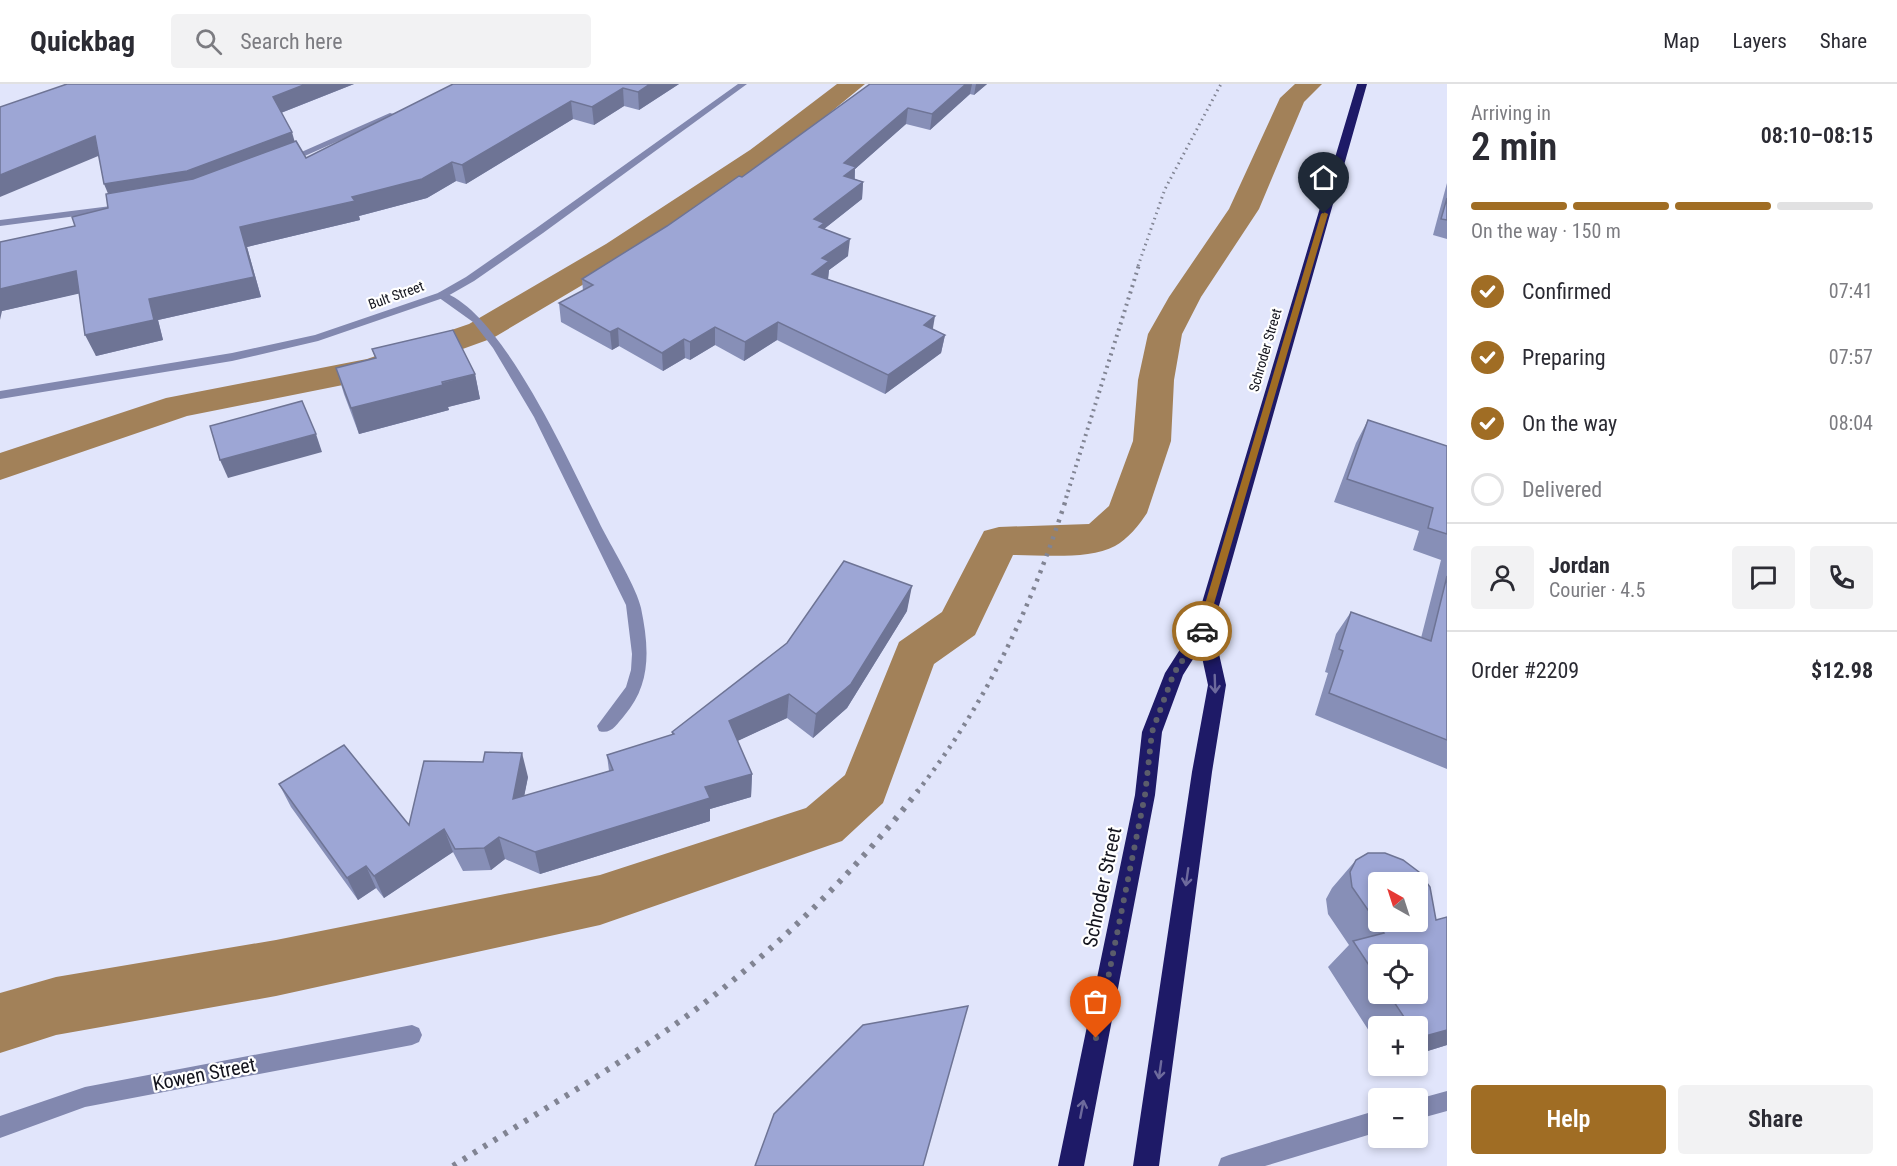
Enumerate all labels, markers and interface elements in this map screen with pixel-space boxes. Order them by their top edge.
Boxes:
search box [171,14,591,68]
text: Quickbag [30,25,135,58]
icon: search [192,25,225,58]
text: Search here [240,29,342,54]
text: Map [1663,29,1700,53]
text: Layers [1733,29,1787,53]
text: Share [1820,29,1867,53]
text: Arriving in [1471,101,1551,125]
text: 08:10–08:15 [1761,123,1873,148]
text: 2 min [1471,124,1557,170]
pin [1298,152,1349,214]
icon: home [1307,161,1340,194]
text: On the way · 150 m [1471,219,1621,243]
icon: check [1471,275,1504,308]
street label: Bult Street [366,278,426,312]
text: Confirmed [1522,279,1611,304]
text: 07:41 [1829,279,1873,303]
street label: Schroder Street [1246,307,1284,393]
icon: check [1471,341,1504,374]
text: Preparing [1522,345,1606,370]
text: 07:57 [1829,345,1873,369]
icon: check [1471,407,1504,440]
text: On the way [1522,411,1617,436]
text: 08:04 [1829,411,1873,435]
text: Delivered [1522,477,1602,502]
button: person [1471,546,1534,609]
button: chat [1732,546,1795,609]
button: phone [1810,546,1873,609]
text: Jordan [1549,553,1610,578]
text: Courier · 4.5 [1549,578,1645,602]
courier [1172,601,1232,661]
icon: car [1186,615,1219,648]
text: Order #2209 [1471,658,1579,683]
text: $12.98 [1811,658,1873,683]
one-way arrow [1209,674,1221,693]
street label: Schroder Street [1078,825,1126,949]
one-way arrow [1181,866,1192,886]
north arrow [1368,872,1428,932]
map controls [1368,872,1428,1148]
button: locate [1368,944,1428,1004]
pin [1070,976,1121,1038]
icon: bag [1079,985,1112,1018]
button: + [1368,1016,1428,1076]
street label: Kowen Street [151,1052,258,1096]
one-way arrow [1154,1059,1165,1079]
button: Help [1471,1085,1666,1154]
button: Share [1678,1085,1873,1154]
button: − [1368,1088,1428,1148]
one-way arrow [1077,1099,1088,1119]

